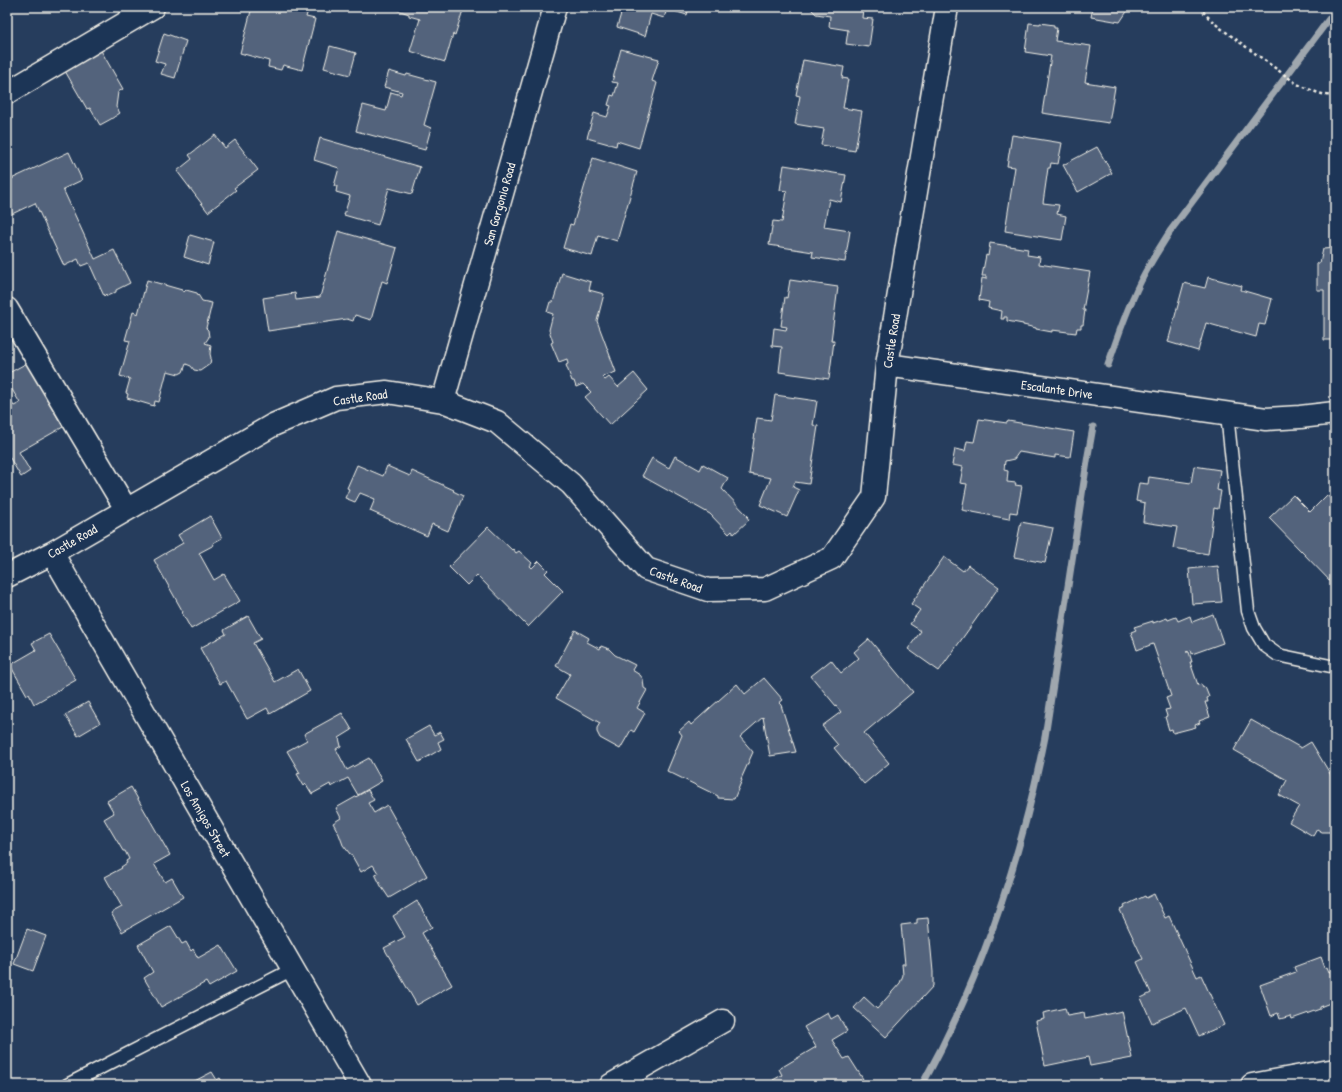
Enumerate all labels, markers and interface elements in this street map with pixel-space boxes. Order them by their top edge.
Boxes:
street label: San Gorgonio Road [479,160,519,248]
street label: Castle Road [878,313,904,369]
street label: Escalante Drive [1020,375,1094,403]
street label: Castle Road [332,384,388,410]
street label: Castle Road [44,520,100,562]
street label: Castle Road [647,561,705,597]
street label: Los Amigos Street [177,777,235,861]

